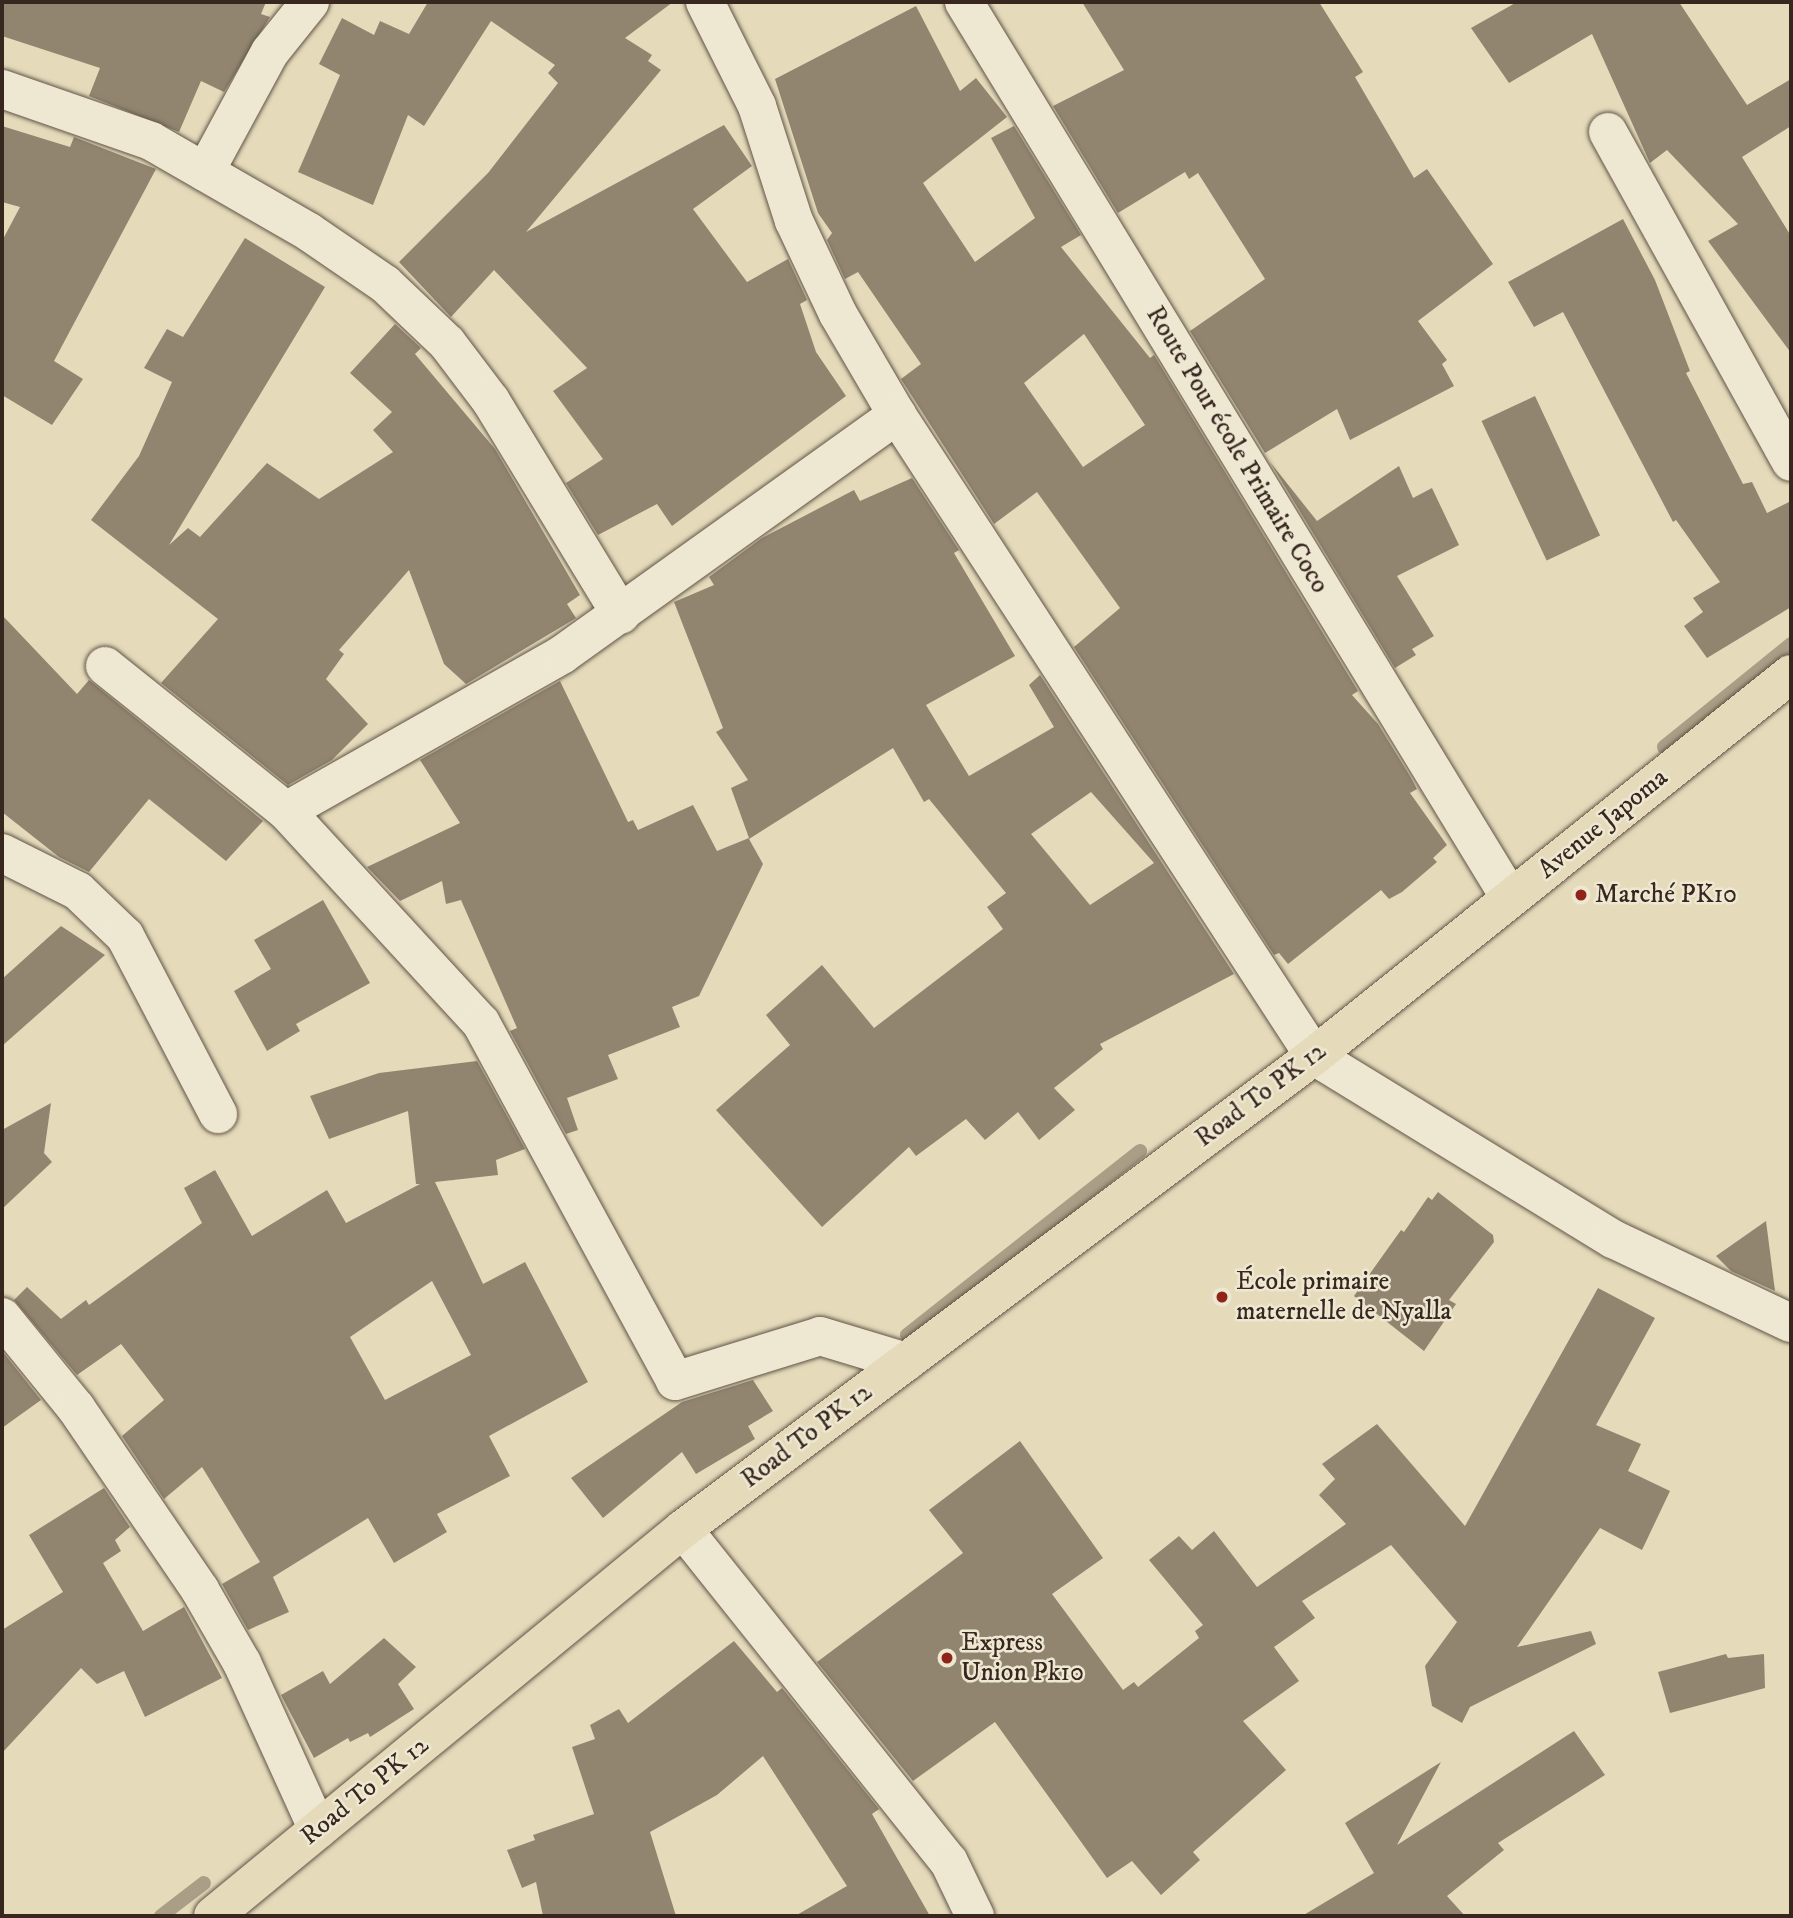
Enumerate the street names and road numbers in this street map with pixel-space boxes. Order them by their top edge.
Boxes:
street label: Route Pour école Primaire Coco [1139,301,1335,599]
street label: Avenue Japoma [1532,762,1674,886]
street label: Road To PK 12 [1189,1036,1333,1154]
street label: Road To PK 12 [735,1377,879,1495]
street label: Road To PK 12 [295,1730,435,1852]

